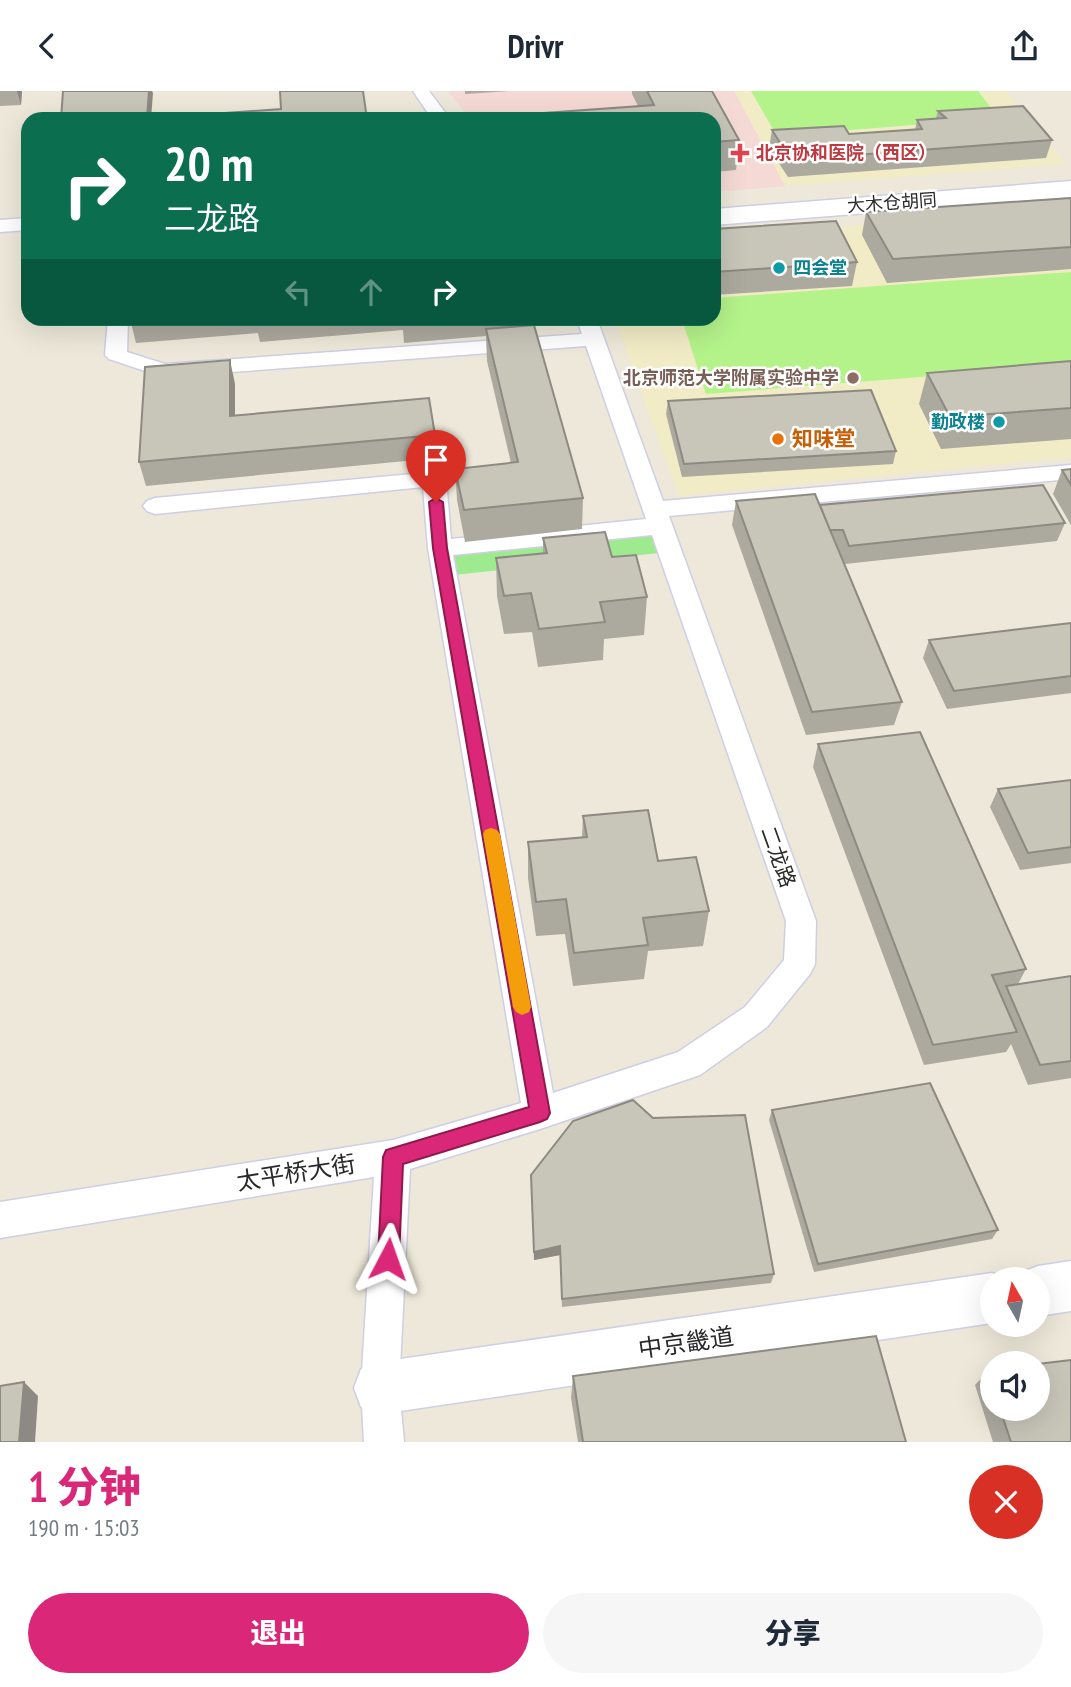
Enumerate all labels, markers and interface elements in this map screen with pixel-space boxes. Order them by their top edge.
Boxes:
text: Drivr [508,25,563,67]
icon: back [28,27,66,65]
icon: share [1005,27,1043,65]
text: 20 m [164,131,253,195]
icon: right [49,140,140,231]
place label: 北京协和医院（西区） [756,141,936,164]
marker: 北京协和医院（西区） [730,143,750,163]
street label: 大木仓胡同 [846,188,938,217]
text: 二龙路 [164,197,260,239]
place label: 四会堂 [793,256,847,279]
marker: 四会堂 [771,260,787,276]
icon: left [279,273,317,311]
icon: ahead [352,273,390,311]
icon: right [425,273,463,311]
place label: 北京师范大学附属实验中学 [623,366,839,389]
marker: 北京师范大学附属实验中学 [845,370,861,386]
place label: 勤政楼 [931,410,985,433]
marker: 勤政楼 [991,414,1007,430]
place label: 知味堂 [792,425,855,452]
pin [406,430,466,502]
marker: 知味堂 [770,431,786,447]
icon: arrive [417,441,455,479]
street label: 二龙路 [755,823,802,891]
street label: 太平桥大街 [234,1148,358,1197]
position arrow [351,1222,425,1296]
north arrow [980,1267,1050,1337]
map controls [980,1267,1050,1421]
street label: 中京畿道 [636,1320,736,1365]
button: sound [980,1351,1050,1421]
text: 1 分钟 [28,1459,141,1514]
button: close [969,1465,1043,1539]
text: 190 m · 15:03 [28,1513,140,1542]
button: 退出 [28,1593,529,1673]
button: 分享 [543,1593,1043,1673]

